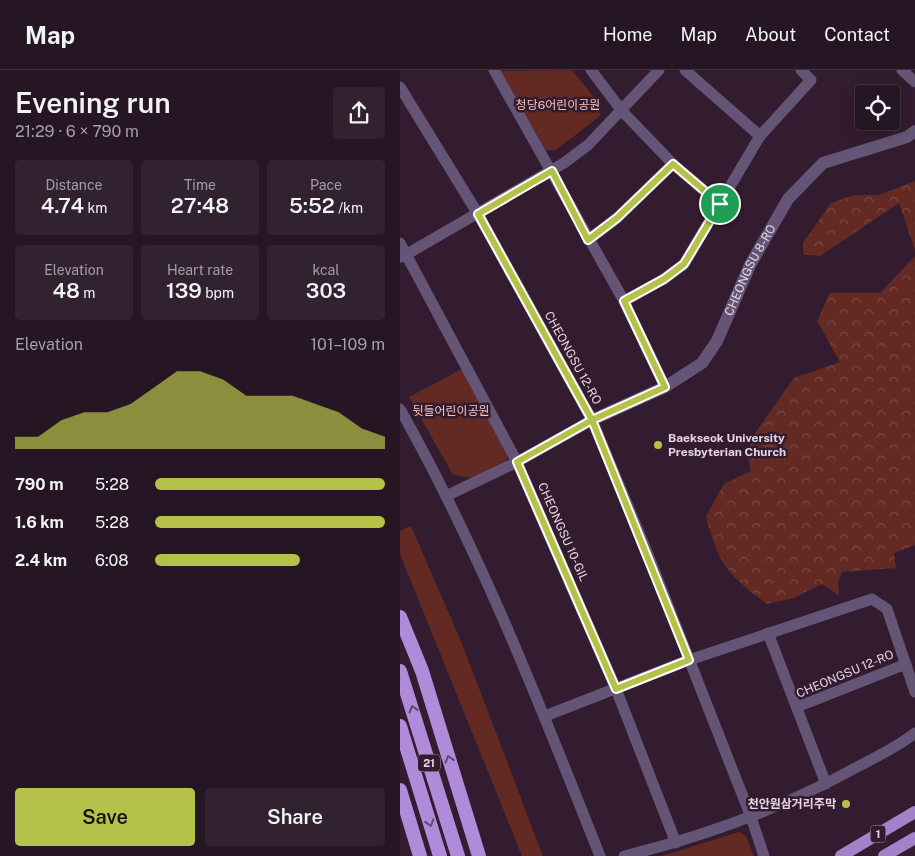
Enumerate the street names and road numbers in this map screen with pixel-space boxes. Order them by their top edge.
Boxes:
street label: CHEONGSU 8-RO [722,222,779,318]
street label: CHEONGSU 12-RO [542,309,604,407]
street label: CHEONGSU 10-GIL [535,480,591,584]
street label: CHEONGSU 12-RO [794,647,896,701]
road number: 21 [418,754,440,771]
road number: 1 [870,826,886,842]

